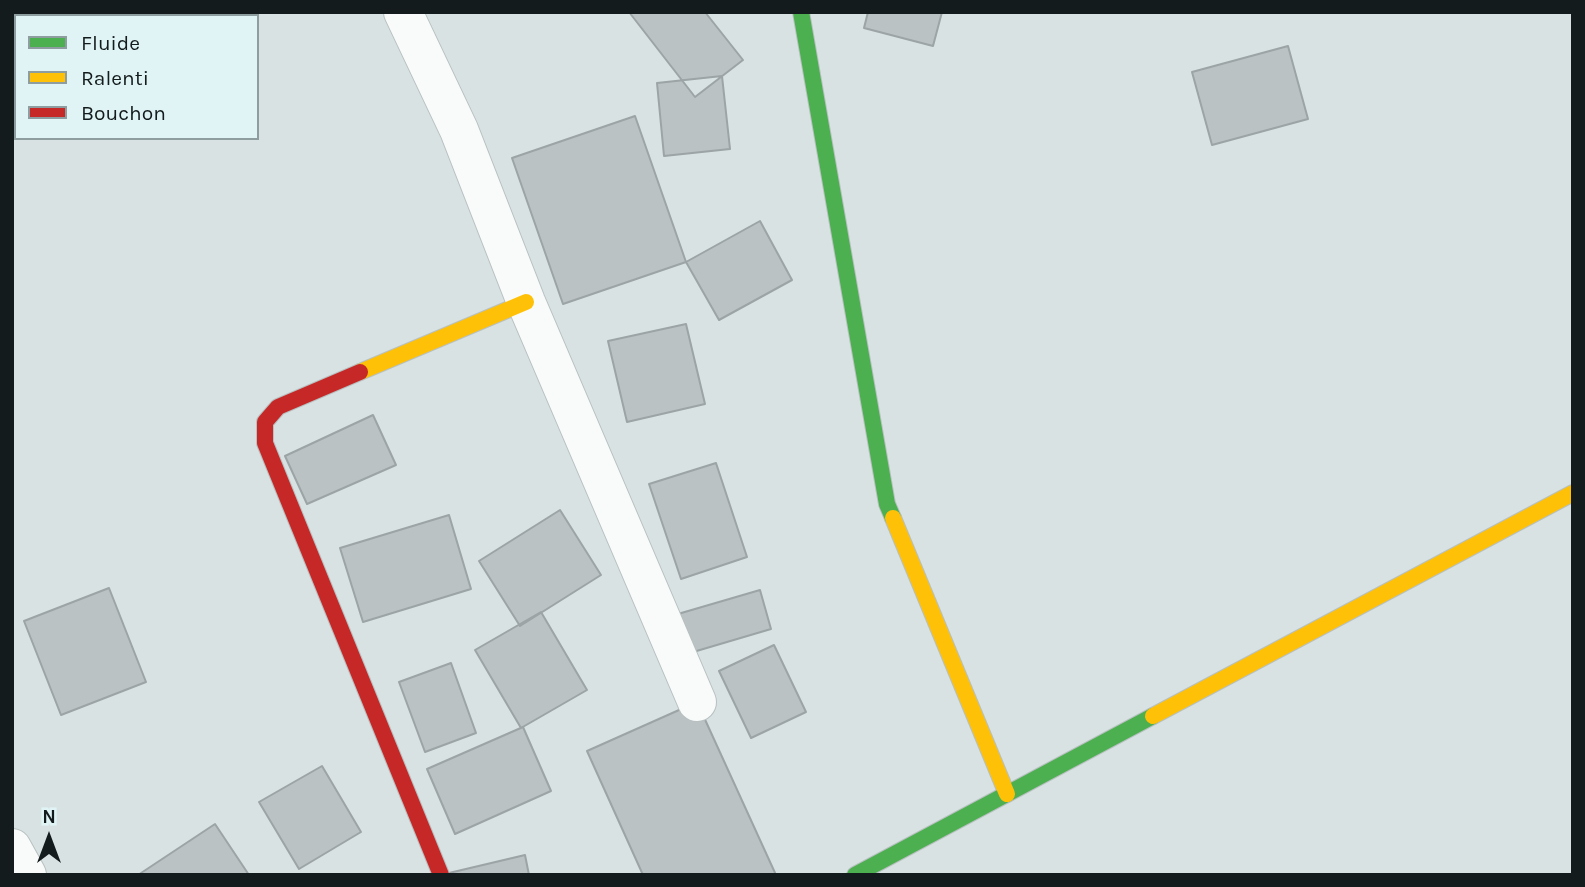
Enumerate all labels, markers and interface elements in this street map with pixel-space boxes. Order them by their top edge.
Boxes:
legend [14,14,259,140]
text: Fluide [81,31,140,55]
text: Ralenti [81,66,149,90]
text: Bouchon [81,101,166,125]
north arrow [14,803,84,873]
text: N [42,806,56,828]

